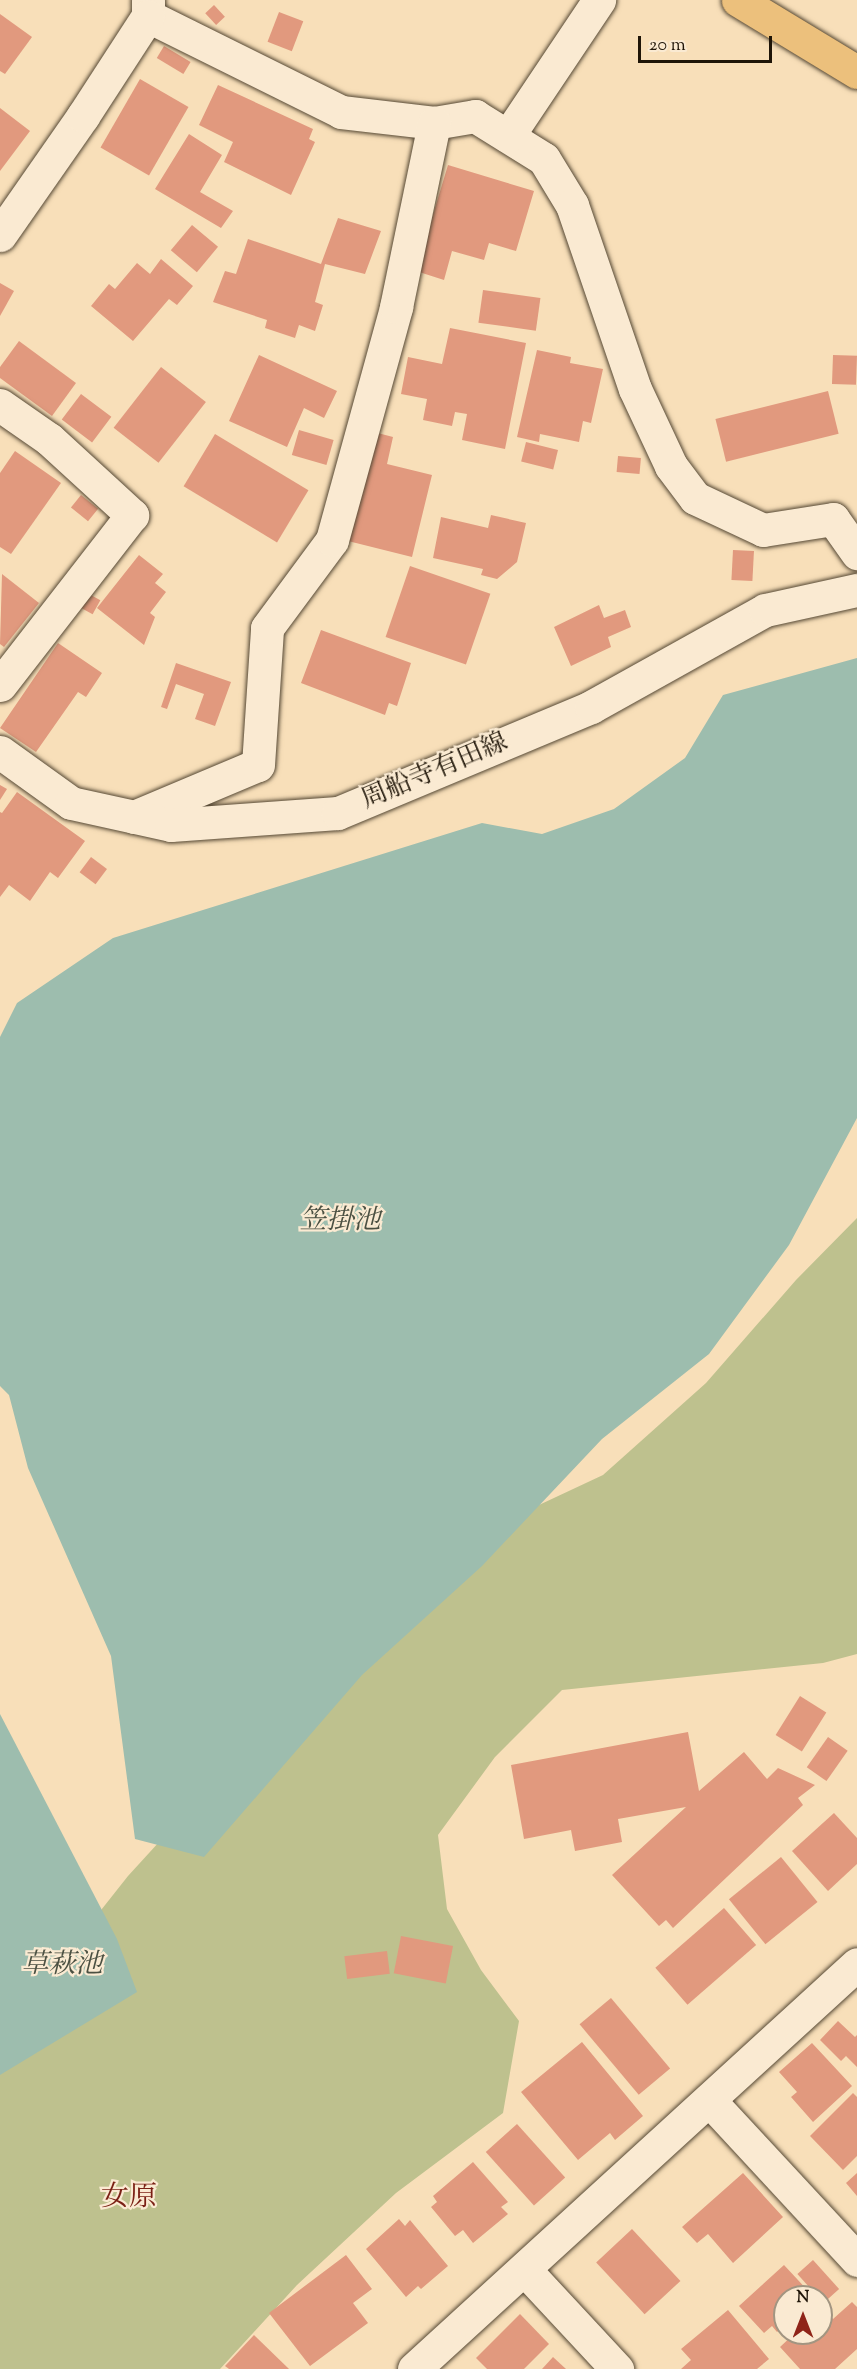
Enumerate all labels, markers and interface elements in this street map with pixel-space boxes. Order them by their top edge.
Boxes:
scale bar [641,24,774,62]
text: 20 m [649,33,686,59]
street label: 周船寺有田線 [357,727,513,817]
water label: 笠掛池 [300,1206,380,1238]
water label: 草萩池 [22,1950,102,1982]
district label: 女原 [101,2181,157,2215]
north arrow [773,2285,833,2345]
text: N [797,2287,809,2310]

